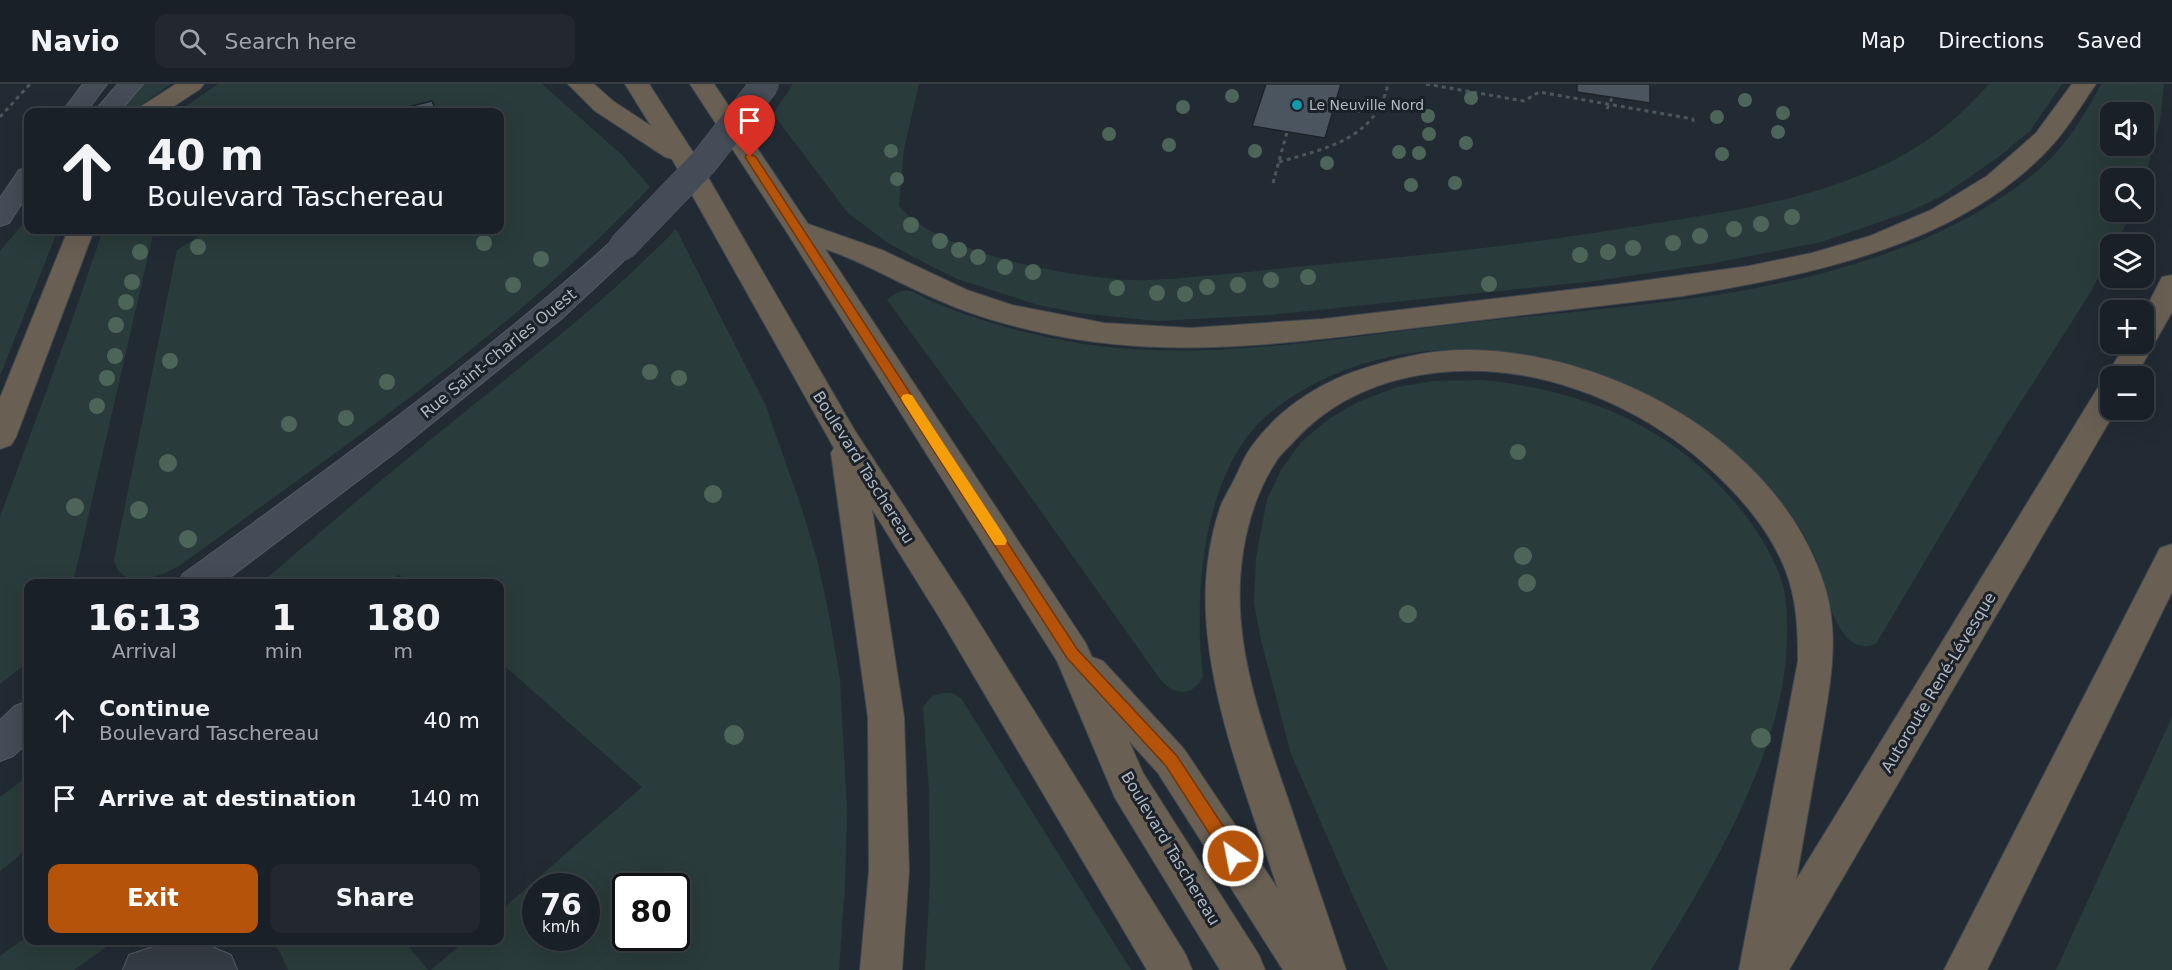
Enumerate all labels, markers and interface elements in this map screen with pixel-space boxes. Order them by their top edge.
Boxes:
search box [155,14,575,68]
text: Navio [30,25,119,58]
icon: search [176,25,209,58]
text: Search here [224,29,357,54]
text: Map [1861,29,1905,53]
text: Directions [1938,29,2044,53]
text: Saved [2077,29,2142,53]
pin [724,95,775,157]
place label: Le Neuville Nord [1309,97,1424,113]
marker: Le Neuville Nord [1290,98,1304,112]
map controls [2100,102,2154,420]
button: sound [2100,102,2154,156]
icon: arrive [733,104,766,137]
text: 40 m [147,131,264,180]
icon: ahead [48,132,126,210]
button: search [2100,168,2154,222]
text: Boulevard Taschereau [147,181,444,212]
button: layers [2100,234,2154,288]
street label: Rue Saint-Charles Ouest [417,285,580,422]
button: + [2100,300,2154,354]
button: − [2100,366,2154,420]
street label: Boulevard Taschereau [809,388,918,547]
street label: Autoroute René-Lévesque [1877,589,2000,776]
text: 16:13 [87,597,202,638]
text: 1 [271,597,296,638]
text: 180 [366,597,441,638]
text: Arrival [112,639,177,663]
text: min [265,639,303,663]
text: m [394,639,413,663]
text: Continue [99,696,210,721]
icon: ahead [48,704,81,737]
text: 40 m [424,708,480,733]
text: Boulevard Taschereau [99,721,319,745]
street label: Boulevard Taschereau [1117,768,1224,929]
icon: arrive [48,782,81,815]
text: Arrive at destination [99,786,356,811]
text: 140 m [410,786,480,811]
position arrow [1201,824,1265,888]
button: Exit [48,864,258,933]
button: Share [270,864,480,933]
speed limit sign: 80 [612,873,690,951]
text: 76 [540,887,582,922]
text: km/h [542,918,580,936]

